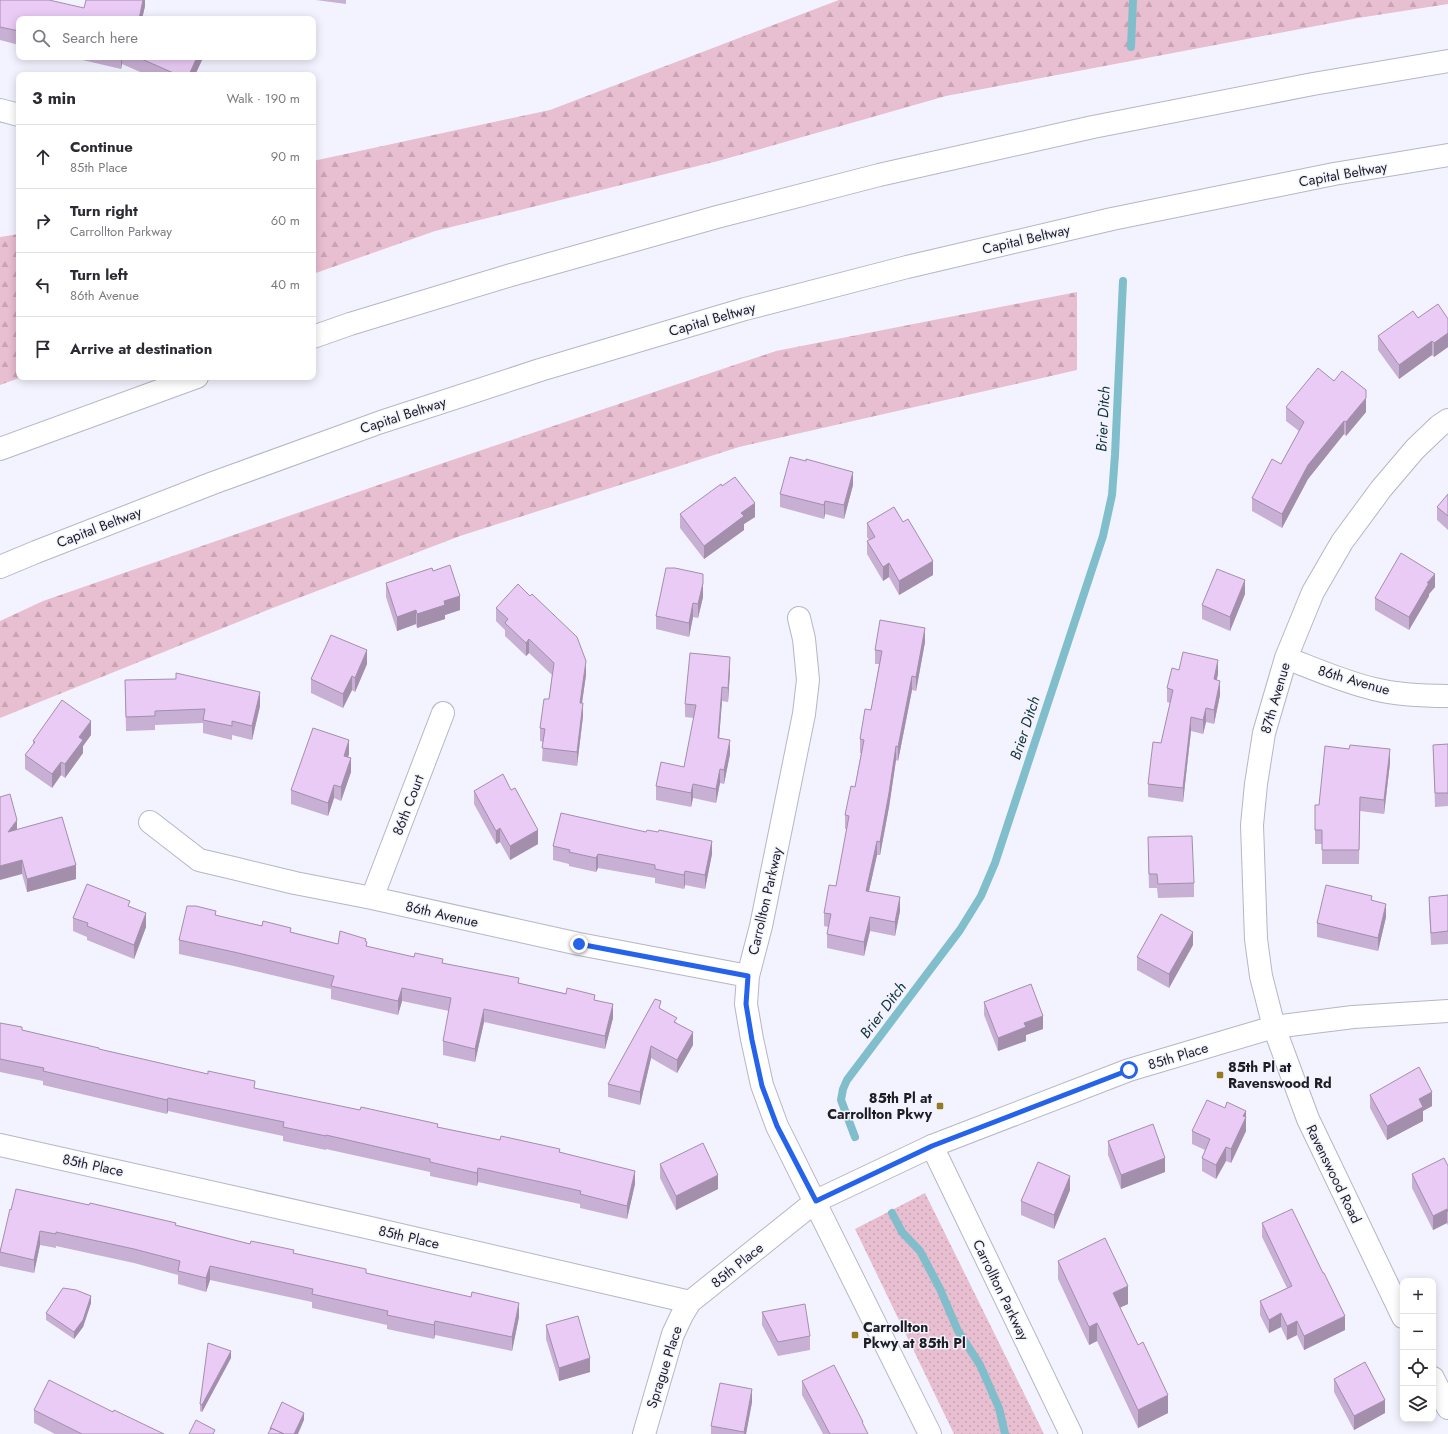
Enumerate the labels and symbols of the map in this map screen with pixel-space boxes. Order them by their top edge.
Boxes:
street label: Capital Beltway [1297,156,1390,192]
street label: Capital Beltway [980,219,1073,259]
street label: Capital Beltway [666,297,759,341]
water label: Brier Ditch [1090,386,1116,452]
street label: Capital Beltway [357,391,449,438]
street label: Capital Beltway [54,501,145,552]
street label: 87th Avenue [1255,660,1295,736]
street label: 86th Avenue [1316,660,1392,700]
water label: Brier Ditch [1004,693,1046,763]
street label: 86th Court [387,771,429,838]
street label: Carrollton Parkway [743,844,787,957]
street label: 86th Avenue [404,896,480,932]
route end [570,935,588,953]
water label: Brier Ditch [854,977,912,1043]
street label: 85th Place [1145,1037,1211,1075]
place label: 85th Pl at Ravenswood Rd [1228,1057,1332,1093]
route start [1120,1061,1138,1079]
marker: 85th Pl at Ravenswood Rd [1215,1070,1225,1080]
place label: 85th Pl at Carrollton Pkwy [827,1088,933,1124]
marker: 85th Pl at Carrollton Pkwy [935,1101,945,1111]
street label: Ravenswood Road [1301,1121,1367,1227]
street label: 85th Place [61,1149,125,1181]
street label: 85th Place [377,1220,441,1254]
street label: Carrollton Parkway [968,1236,1034,1345]
street label: 85th Place [707,1238,767,1292]
place label: Carrollton Pkwy at 85th Pl [863,1317,966,1353]
street label: Sprague Place [641,1323,687,1411]
marker: Carrollton Pkwy at 85th Pl [850,1330,860,1340]

